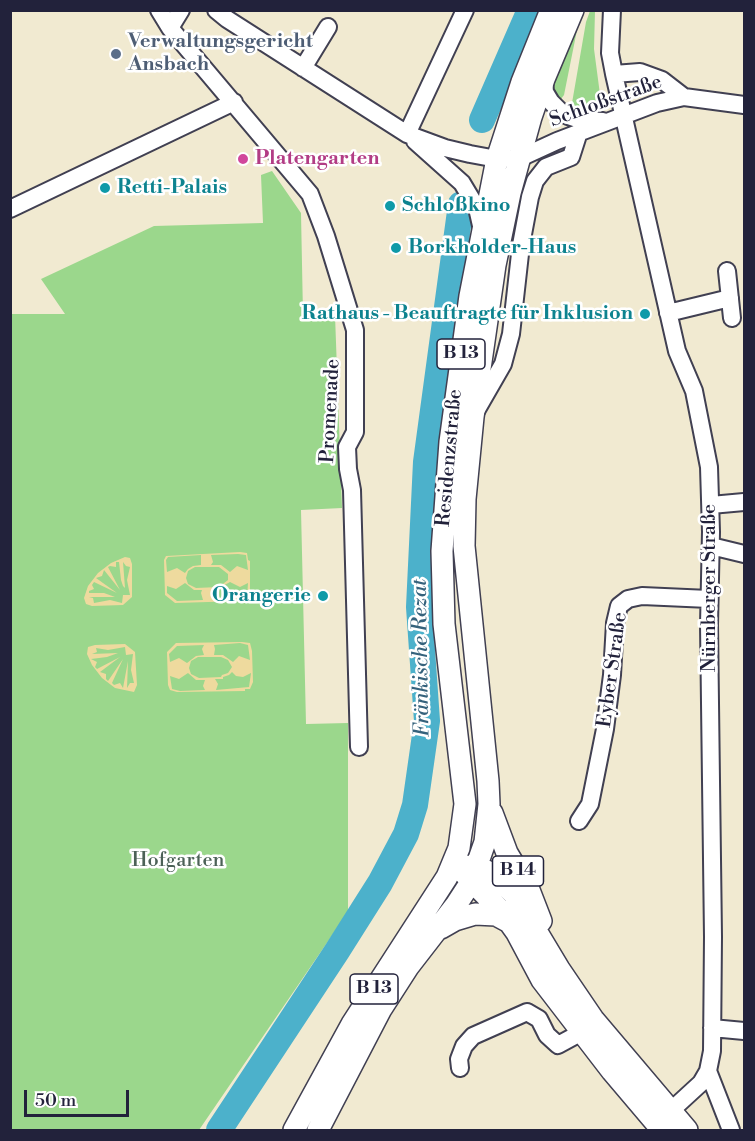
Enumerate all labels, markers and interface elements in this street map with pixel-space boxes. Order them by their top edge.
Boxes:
place label: Verwaltungsgericht Ansbach [128,30,313,77]
marker: Verwaltungsgericht Ansbach [109,47,123,61]
street label: Schloßstraße [547,71,665,133]
place label: Platengarten [255,147,380,171]
marker: Platengarten [236,152,250,166]
place label: Retti-Palais [117,176,227,200]
marker: Retti-Palais [98,181,112,195]
place label: Schloßkino [402,194,511,218]
marker: Schloßkino [383,199,397,213]
place label: Borkholder-Haus [408,236,576,260]
marker: Borkholder-Haus [389,241,403,255]
place label: Rathaus - Beauftragte für Inklusion [301,302,633,326]
marker: Rathaus - Beauftragte für Inklusion [638,307,652,321]
road number: B 13 [437,339,485,369]
street label: Promenade [316,358,346,464]
street label: Residenzstraße [432,388,468,528]
street label: Nürnberger Straße [698,504,722,672]
water label: Fränkische Rezat [408,579,436,737]
place label: Orangerie [212,584,311,608]
marker: Orangerie [316,589,330,603]
street label: Eyber Straße [593,611,633,729]
park label: Hofgarten [132,849,224,873]
road number: B 14 [492,856,544,886]
road number: B 13 [350,974,398,1004]
scale bar [27,1078,132,1116]
text: 50 m [35,1089,76,1112]

